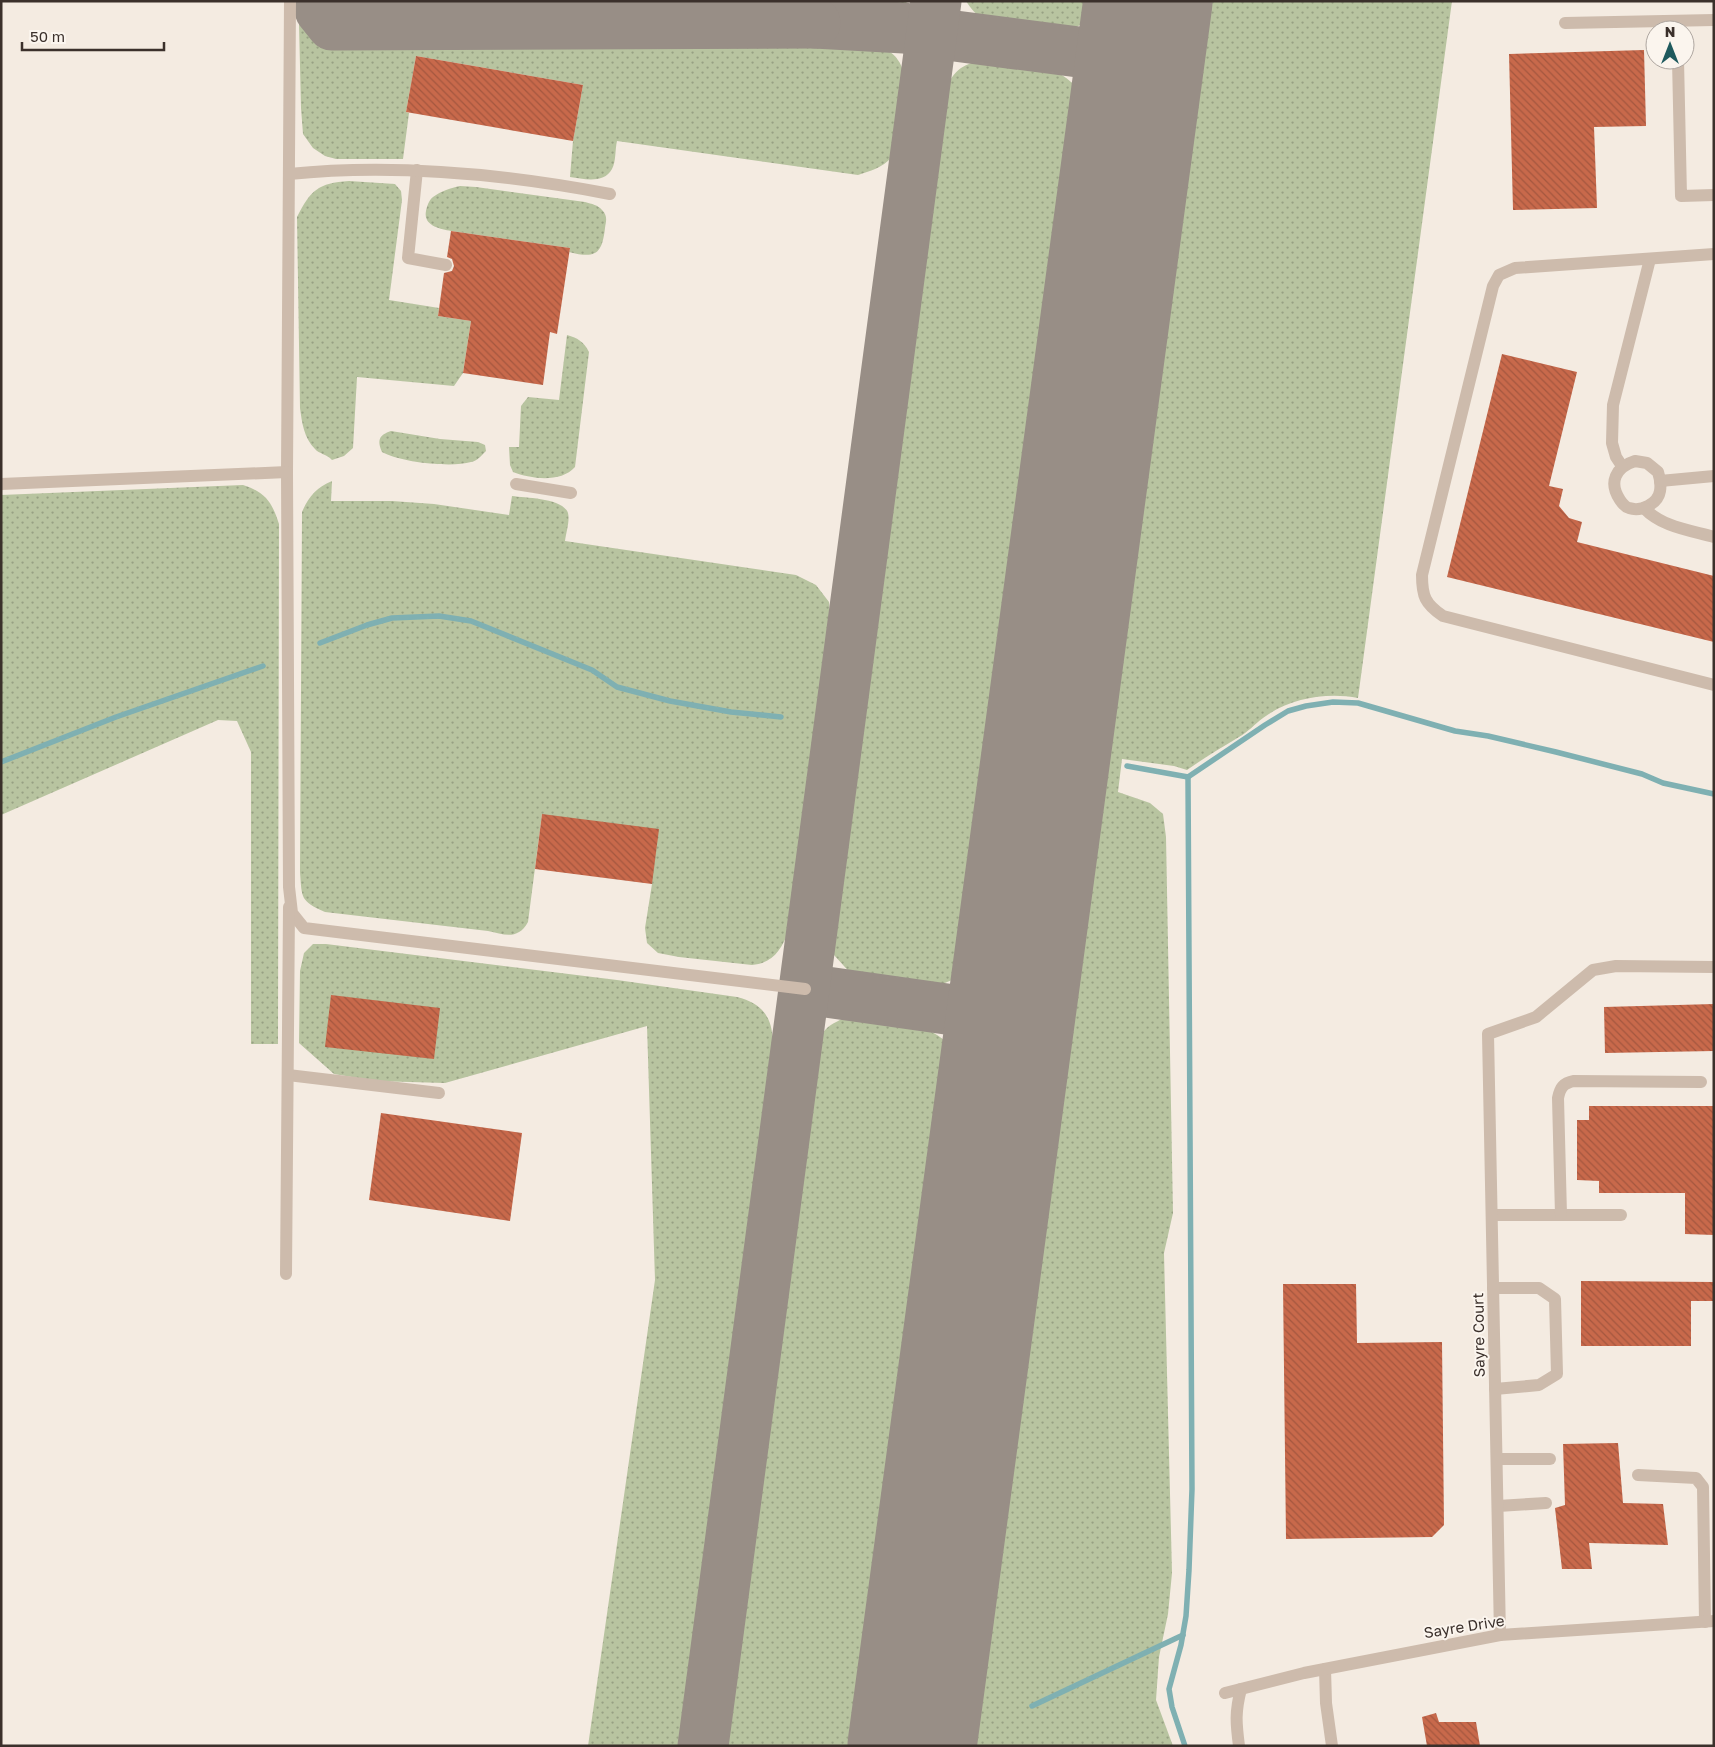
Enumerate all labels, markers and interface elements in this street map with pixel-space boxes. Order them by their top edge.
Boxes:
scale bar [22,20,165,52]
north arrow [1645,20,1695,70]
text: N [1665,23,1675,40]
text: 50 m [30,27,65,45]
street label: Sayre Court [1468,1292,1488,1378]
street label: Sayre Drive [1422,1611,1506,1641]

